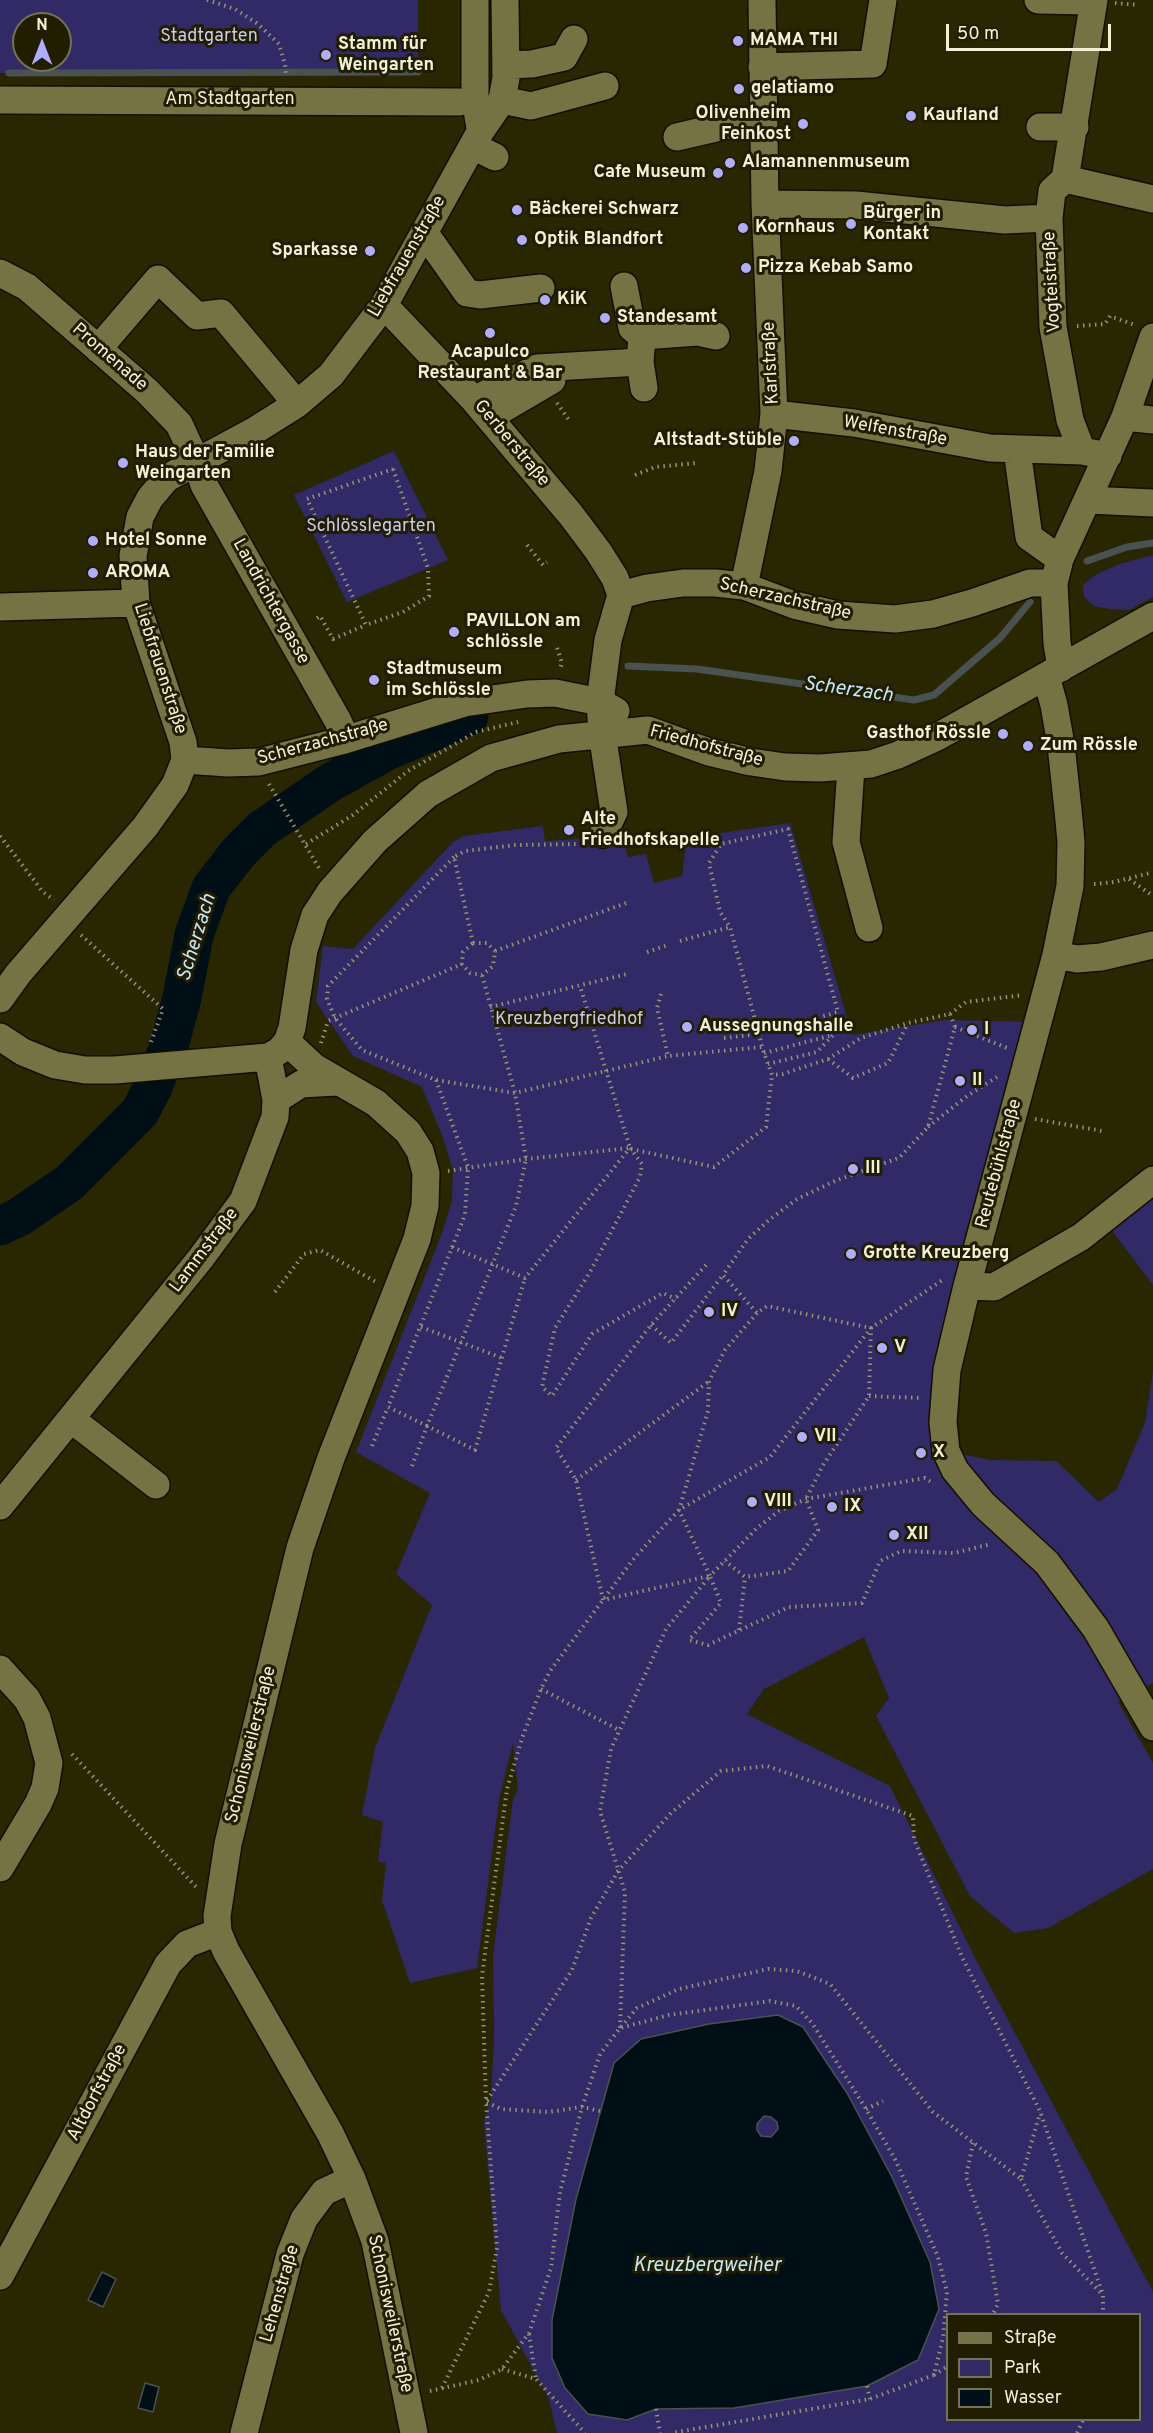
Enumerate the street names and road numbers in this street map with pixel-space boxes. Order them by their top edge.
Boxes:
street label: Am Stadtgarten [165,89,295,111]
street label: Liebfrauenstraße [365,192,451,322]
street label: Vogteistraße [1040,231,1066,333]
street label: Promenade [67,319,151,397]
street label: Karlstraße [759,321,785,405]
street label: Gerberstraße [469,396,553,492]
street label: Welfenstraße [842,412,948,452]
street label: Landrichtergasse [227,536,313,668]
street label: Scherzachstraße [717,574,853,626]
street label: Liebfrauenstraße [128,601,190,737]
street label: Scherzachstraße [255,715,391,771]
street label: Friedhofstraße [647,722,765,772]
street label: Reutebühlstraße [972,1097,1028,1231]
street label: Lammstraße [166,1204,244,1298]
street label: Schonisweilerstraße [222,1664,282,1826]
street label: Altdorfstraße [63,2041,133,2145]
street label: Schonisweilerstraße [362,2233,416,2395]
street label: Lehenstraße [257,2243,305,2345]

